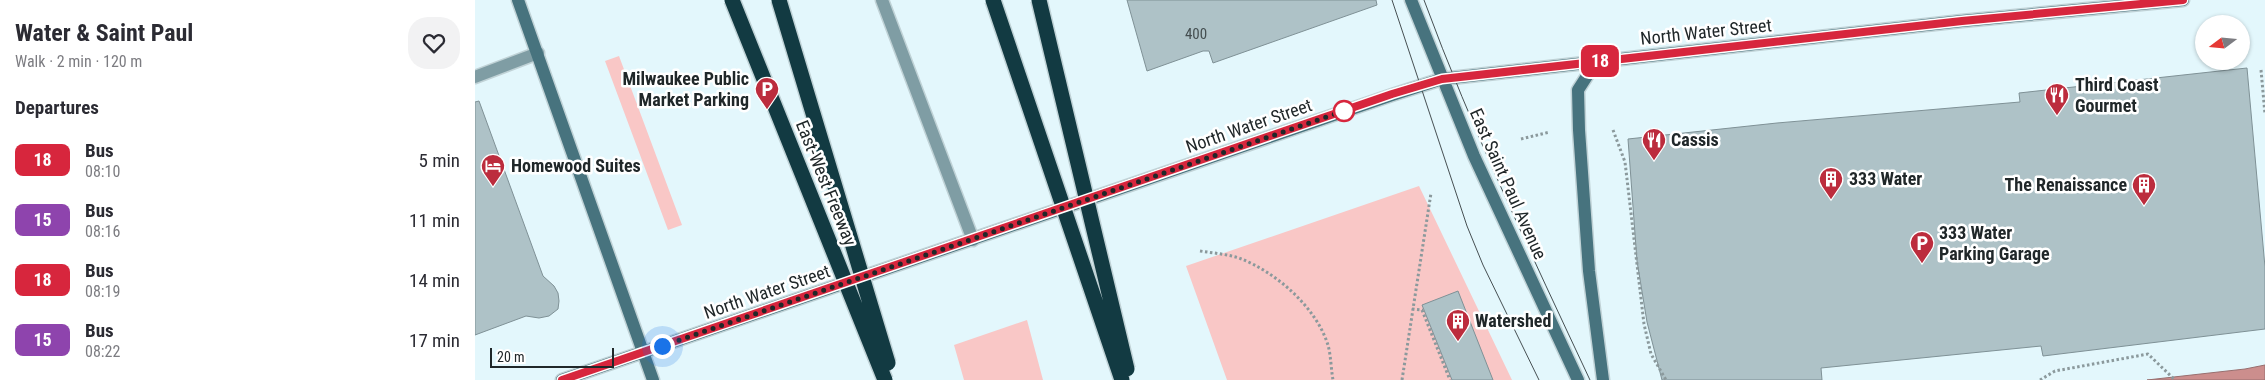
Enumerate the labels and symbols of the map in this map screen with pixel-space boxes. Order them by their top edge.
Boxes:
street label: North Water Street [1639,14,1773,49]
north arrow [2195,15,2250,70]
house number: 400 [1185,25,1207,43]
line badge: 18 [1577,45,1623,77]
place label: Milwaukee Public Market Parking [622,68,749,110]
place label: Third Coast Gourmet [2075,74,2159,116]
parking icon: Milwaukee Public Market Parking [754,76,780,110]
restaurant icon: Third Coast Gourmet [2044,82,2070,116]
street label: North Water Street [1183,94,1315,157]
unlabelled marker [1333,100,1355,122]
street label: East Saint Paul Avenue [1466,105,1551,262]
street label: East-West Freeway [792,117,861,249]
restaurant icon: Cassis [1641,127,1667,161]
place label: Cassis [1671,129,1719,150]
hotel icon: Homewood Suites [480,153,506,187]
place label: Homewood Suites [511,155,641,176]
building icon: 333 Water [1818,166,1844,200]
place label: 333 Water [1849,168,1922,189]
building icon: The Renaissance [2131,172,2157,206]
place label: The Renaissance [2005,174,2127,195]
place label: 333 Water Parking Garage [1939,222,2050,264]
parking icon: 333 Water Parking Garage [1909,230,1935,264]
street label: North Water Street [701,260,833,323]
building icon: Watershed [1445,308,1471,342]
place label: Watershed [1475,310,1551,331]
your location [650,334,675,359]
scale bar [490,345,614,368]

